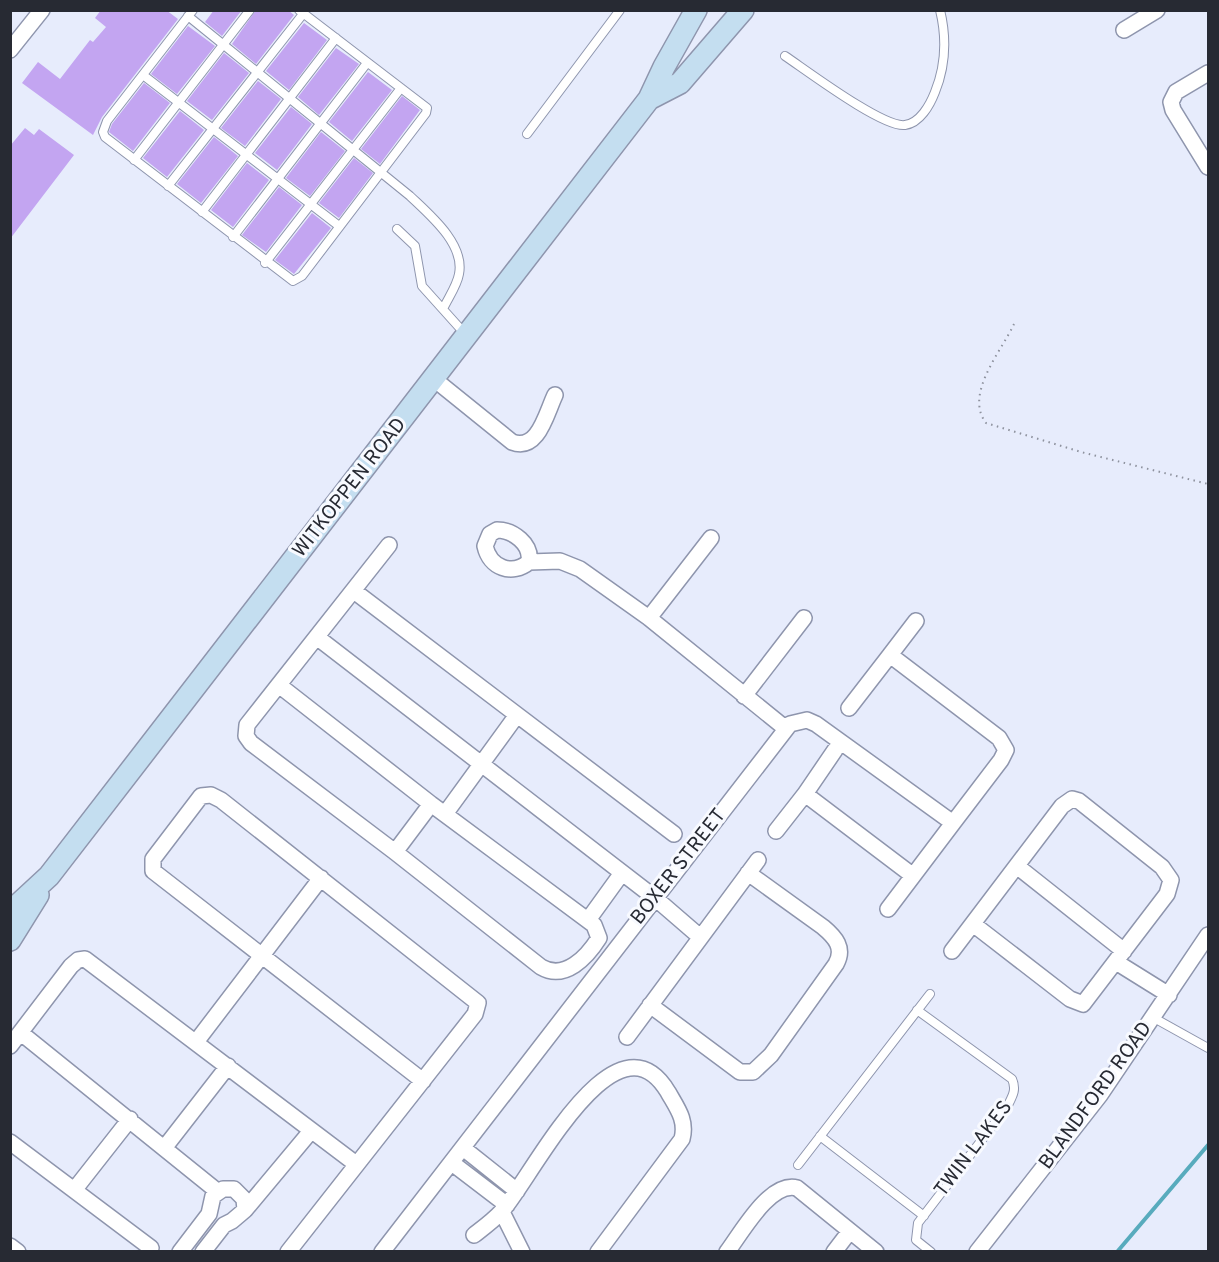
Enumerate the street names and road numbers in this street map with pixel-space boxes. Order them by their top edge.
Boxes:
street label: WITKOPPEN ROAD [287,413,413,563]
street label: BOXER STREET [625,804,733,930]
street label: BLANDFORD ROAD [1034,1017,1158,1175]
street label: TWIN LAKES [929,1096,1019,1202]

